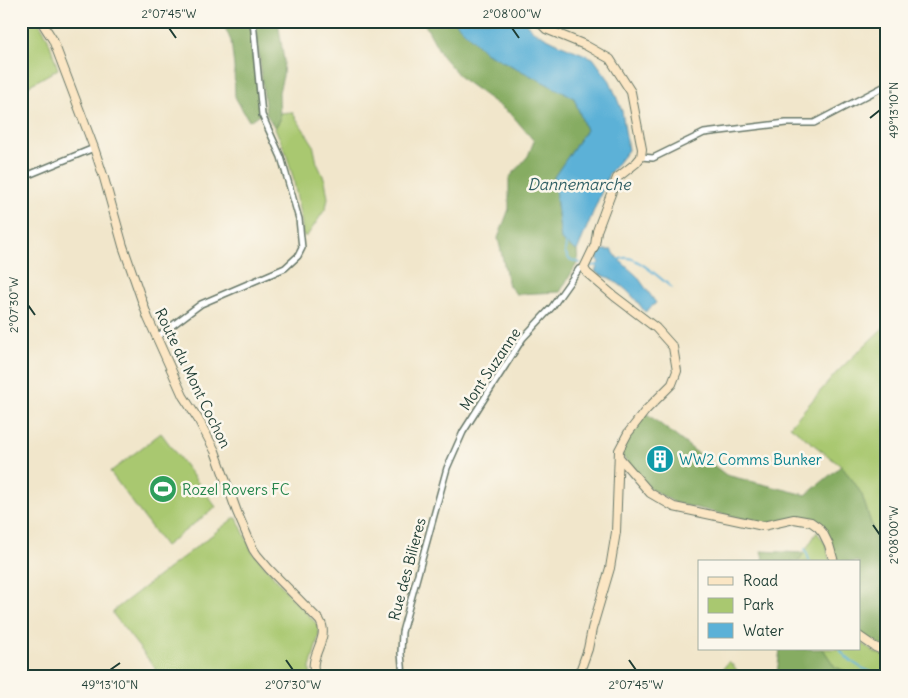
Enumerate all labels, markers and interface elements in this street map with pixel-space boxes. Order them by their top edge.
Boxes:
text: 2°07'45"W [142,6,197,21]
text: 2°08'00"W [483,6,541,21]
text: 49°13'10"N [886,82,901,138]
water label: Dannemarche [527,174,632,194]
text: 2°07'30"W [6,277,21,333]
street label: Route du Mont Cochon [151,305,235,451]
street label: Mont Suzanne [455,324,525,414]
building icon: WW2 Comms Bunker [645,444,675,474]
place label: WW2 Comms Bunker [679,450,822,469]
sports icon: Rozel Rovers FC [148,474,178,504]
place label: Rozel Rovers FC [182,480,290,499]
text: 2°08'00"W [886,506,901,564]
street label: Rue des Bilieres [384,515,430,622]
legend [698,560,860,650]
text: Road [743,571,778,590]
text: Park [743,595,774,614]
text: Water [743,621,784,640]
text: 49°13'10"N [82,677,138,692]
text: 2°07'30"W [265,677,321,692]
text: 2°07'45"W [609,677,664,692]

